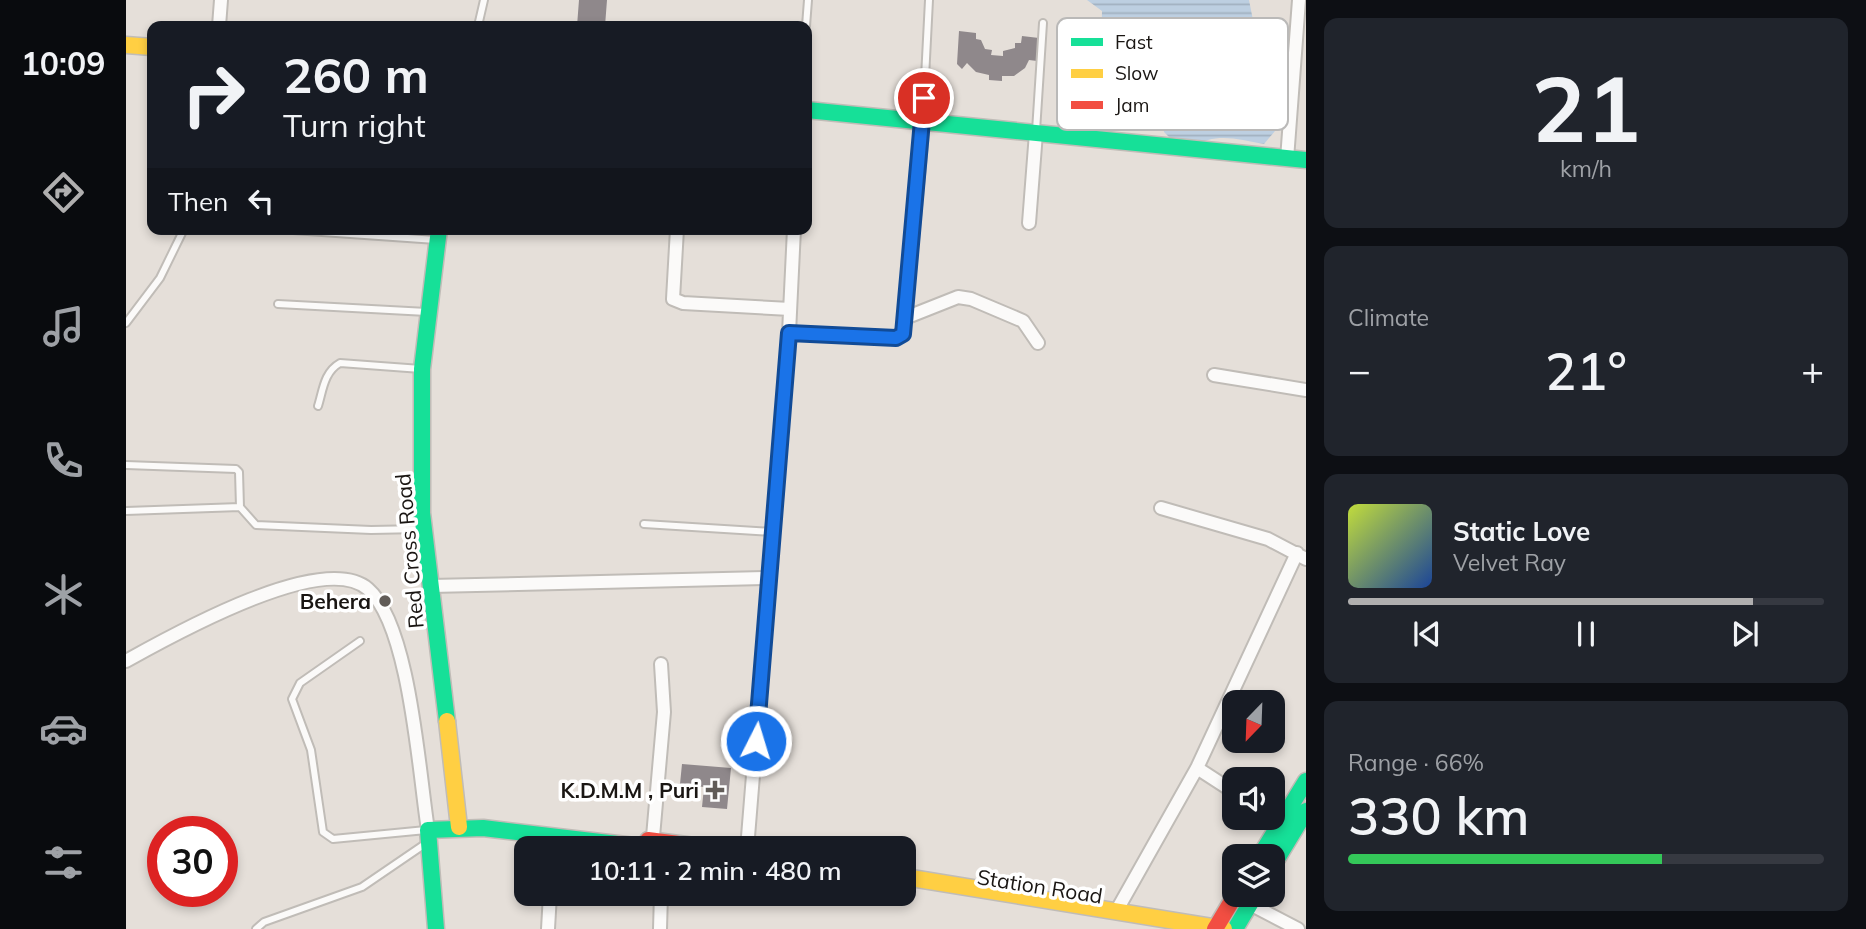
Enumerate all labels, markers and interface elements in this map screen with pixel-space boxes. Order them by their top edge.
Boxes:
legend [1057,18,1288,130]
text: Fast [1115,30,1153,54]
text: 10:09 [21,43,105,83]
text: 260 m [283,44,429,105]
icon: right [168,49,259,140]
text: 21 [1531,51,1641,165]
text: Slow [1115,61,1159,85]
pin [894,68,954,128]
icon: arrive [905,79,943,117]
text: Jam [1115,93,1149,117]
text: Turn right [283,105,426,145]
text: km/h [1560,154,1612,183]
icon: directions [39,168,88,217]
icon: left [242,182,280,220]
text: Then [168,185,228,218]
icon: music [39,302,88,351]
text: Climate [1348,303,1429,332]
text: 21° [1545,338,1627,403]
text: − [1348,346,1371,394]
text: + [1801,346,1824,394]
icon: phone [39,436,88,485]
street label: Red Cross Road [389,472,429,630]
text: Static Love [1453,515,1590,548]
text: Velvet Ray [1453,548,1566,577]
icon: climate [39,570,88,619]
place label: Behera [300,588,371,614]
marker: Behera [377,593,393,609]
icon: previous [1408,615,1446,653]
icon: pause [1567,615,1605,653]
icon: next [1726,615,1764,653]
north arrow [1222,690,1284,752]
map controls [1222,690,1285,907]
icon: car [39,704,88,753]
position arrow [719,704,793,778]
text: Range · 66% [1348,748,1484,777]
button: sound [1222,767,1285,830]
place label: K.D.M.M , Puri [561,777,699,803]
marker: K.D.M.M , Puri [705,780,725,800]
text: 330 km [1348,783,1529,848]
speed limit sign: 30 [147,816,238,907]
icon: filters [39,838,88,887]
button: layers [1222,844,1285,907]
text: 10:11 · 2 min · 480 m [588,854,842,887]
street label: Station Road [975,863,1105,909]

